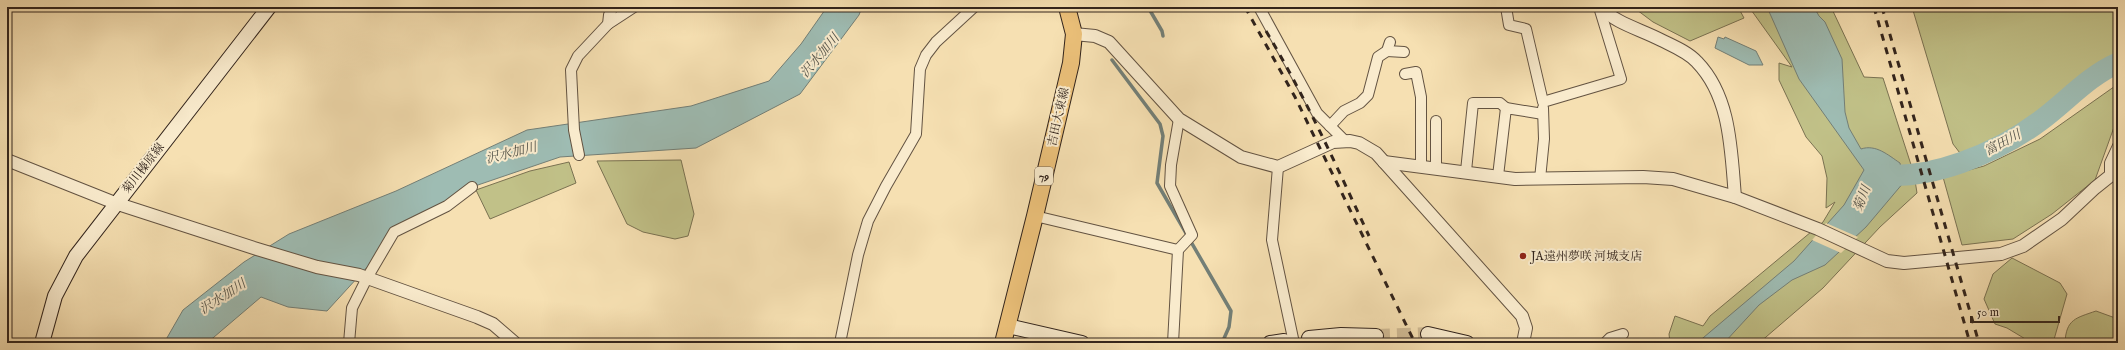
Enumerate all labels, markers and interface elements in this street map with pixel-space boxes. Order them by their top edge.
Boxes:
water label: 沢水加川 [797,29,845,81]
street label: 吉田大東線 [1044,86,1073,148]
water label: 富田川 [1981,126,2026,160]
water label: 沢水加川 [484,138,541,168]
street label: 菊川榛原線 [119,140,168,197]
road number: 79 [1035,167,1053,185]
water label: 菊川 [1850,181,1876,214]
place label: JA遠州夢咲 河城支店 [1529,249,1642,265]
marker: JA遠州夢咲 河城支店 [1518,251,1528,261]
water label: 沢水加川 [196,275,251,319]
scale bar [1971,298,2059,324]
text: 50 m [1977,305,1999,320]

